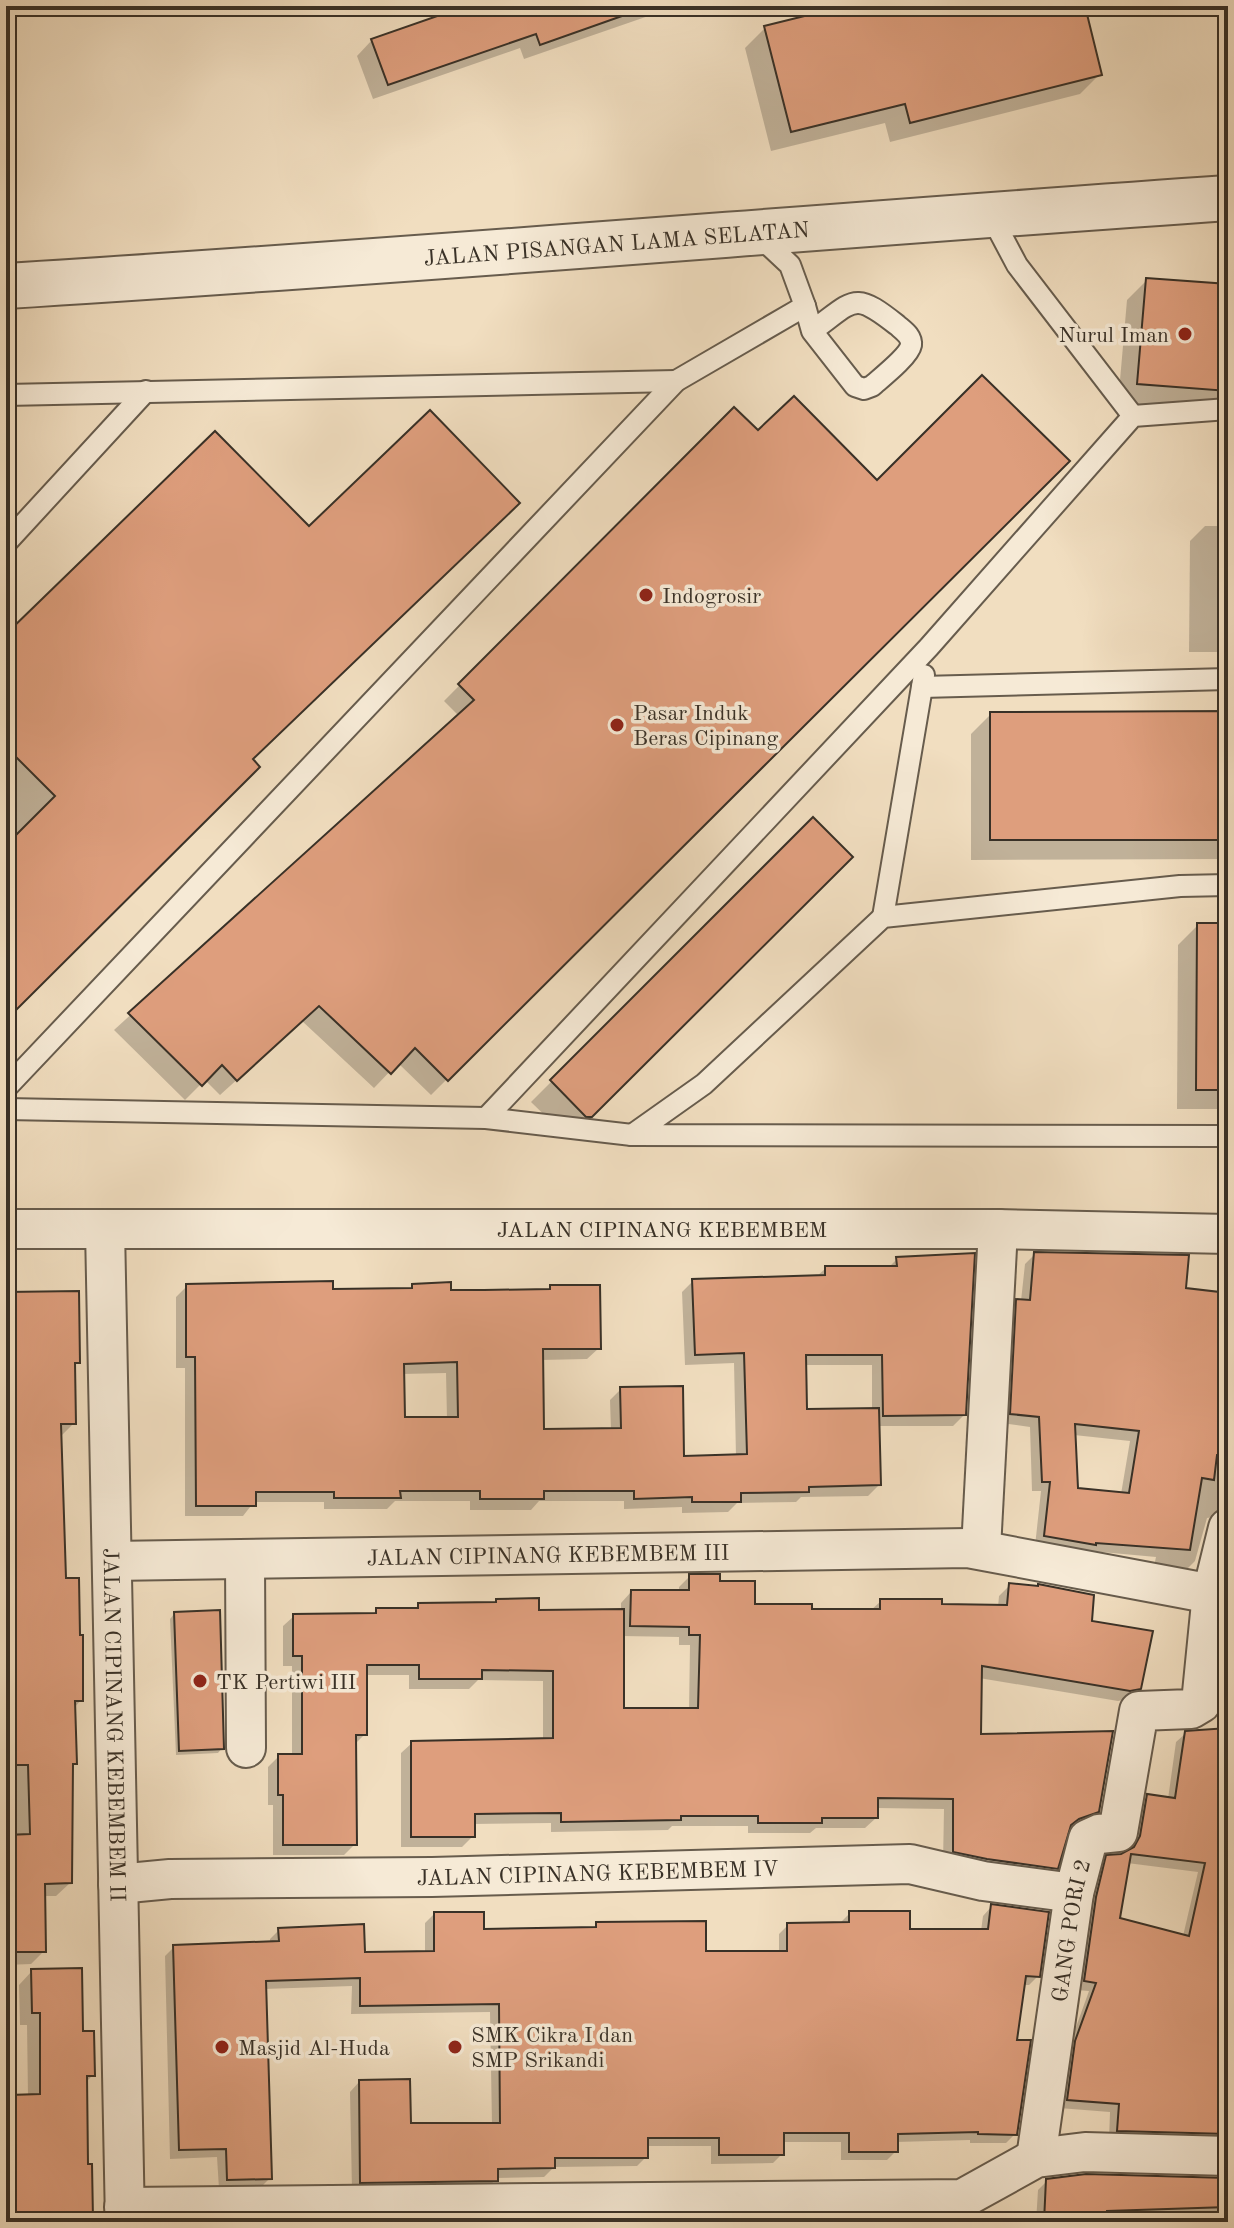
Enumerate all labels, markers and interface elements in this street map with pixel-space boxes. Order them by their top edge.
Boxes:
street label: JALAN PISANGAN LAMA SELATAN [423,220,810,271]
place label: Nurul Iman [1059,325,1169,347]
marker: Nurul Iman [1176,325,1194,343]
marker: Indogrosir [637,586,655,604]
place label: Indogrosir [662,586,761,608]
place label: Pasar Induk Beras Cipinang [633,703,779,750]
marker: Pasar Induk Beras Cipinang [608,716,626,734]
street label: JALAN CIPINANG KEBEMBEM [497,1220,827,1242]
street label: JALAN CIPINANG KEBEMBEM III [366,1543,729,1570]
street label: JALAN CIPINANG KEBEMBEM II [98,1548,128,1902]
marker: TK Pertiwi III [191,1672,209,1690]
place label: TK Pertiwi III [216,1672,356,1694]
street label: GANG PORI 2 [1049,1857,1095,2004]
street label: JALAN CIPINANG KEBEMBEM IV [417,1859,779,1890]
place label: SMK Cikra I dan SMP Srikandi [471,2025,633,2072]
marker: Masjid Al-Huda [213,2038,231,2056]
place label: Masjid Al-Huda [238,2038,390,2060]
marker: SMK Cikra I dan SMP Srikandi [446,2038,464,2056]

